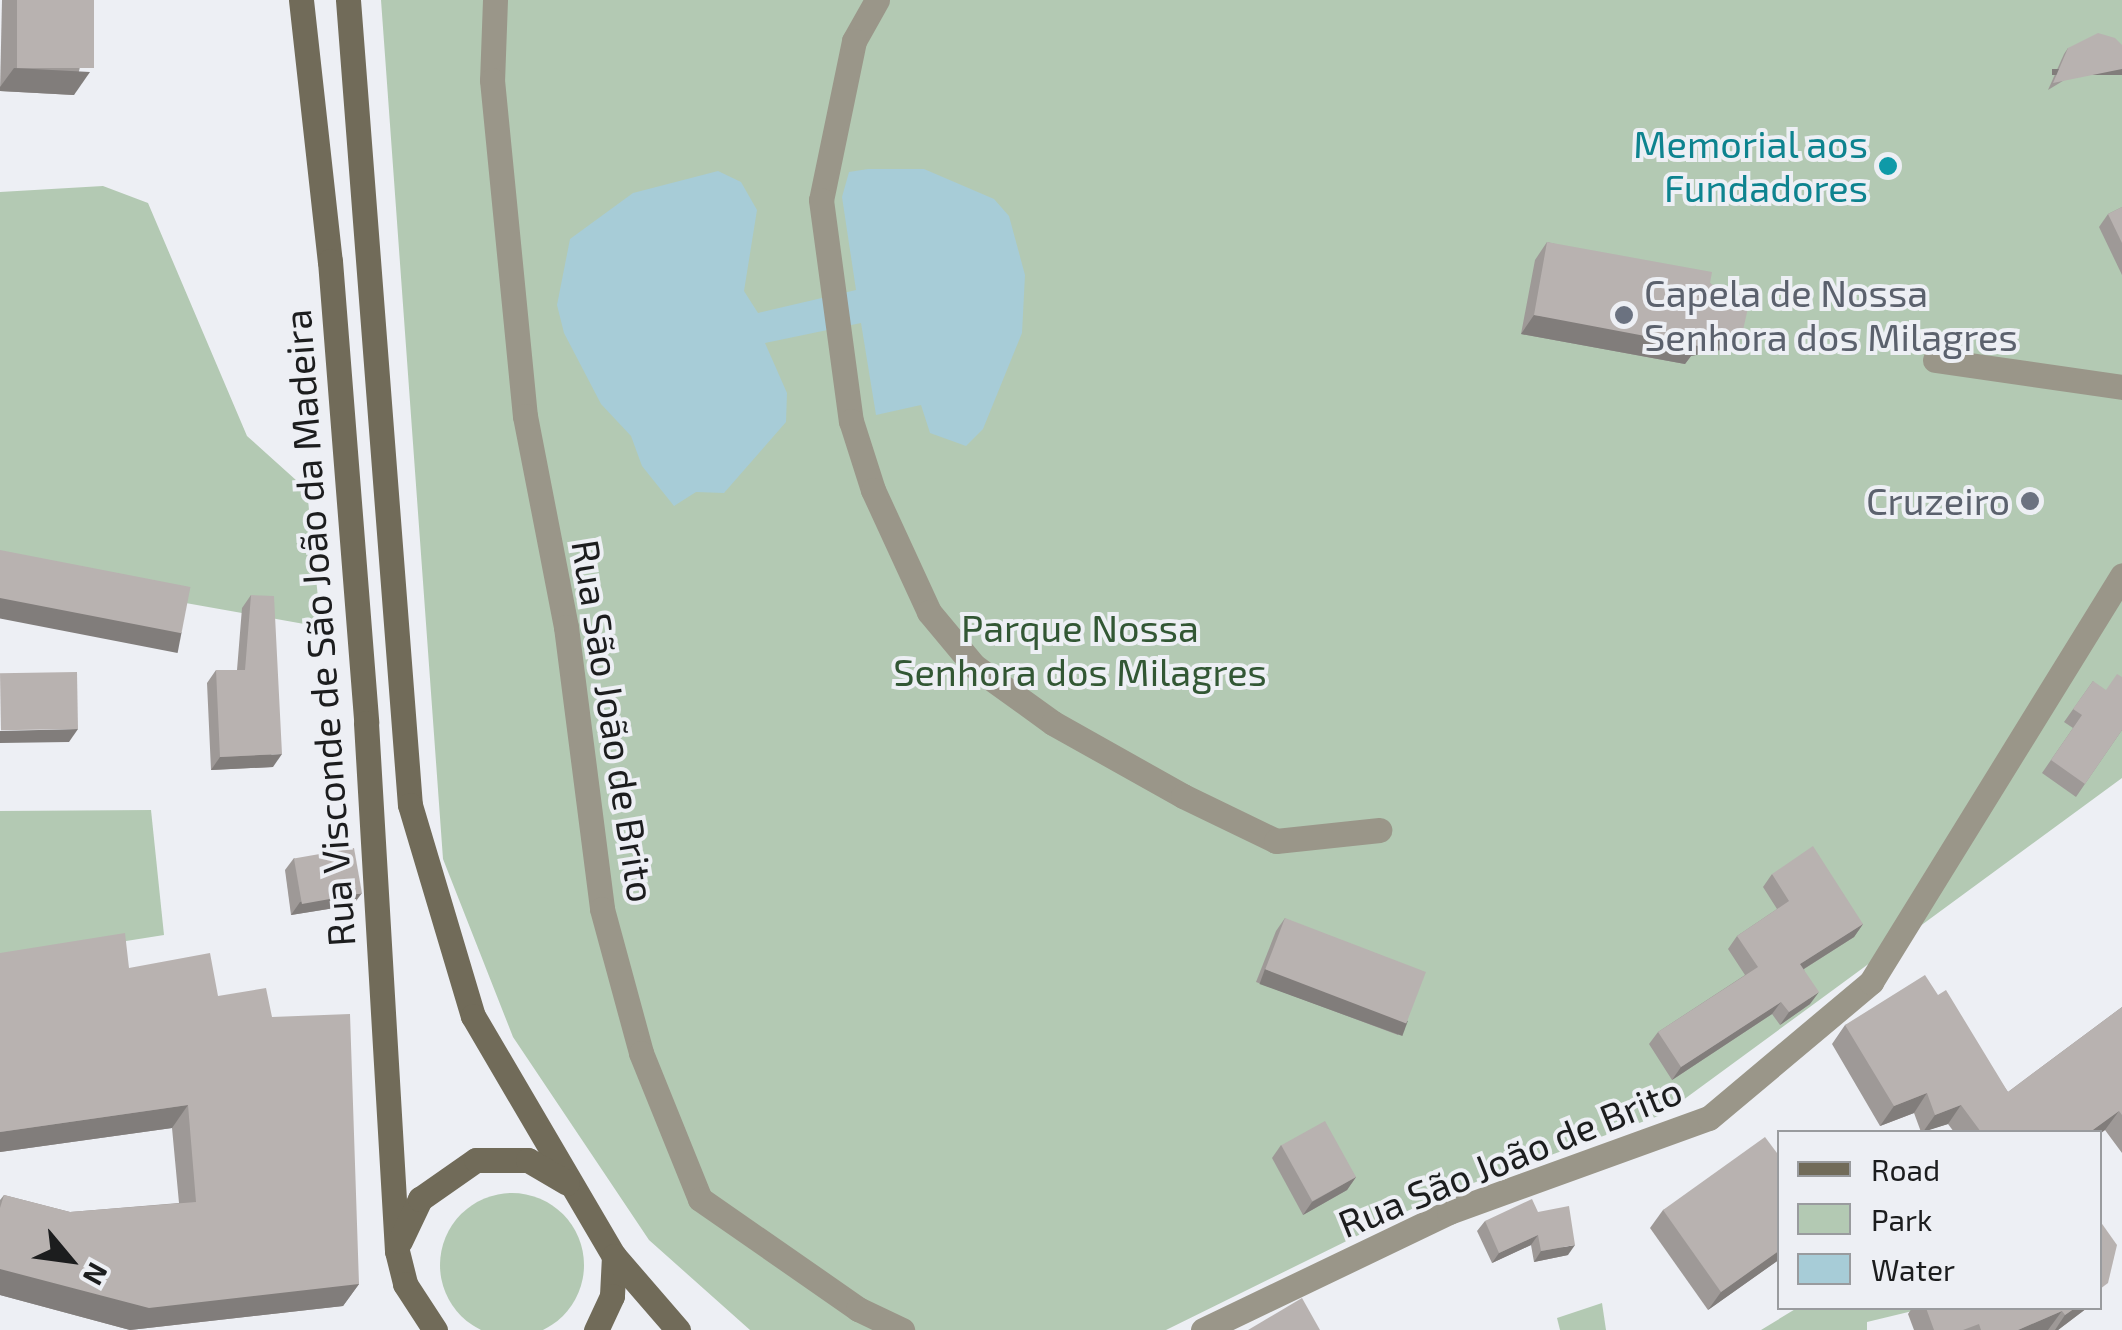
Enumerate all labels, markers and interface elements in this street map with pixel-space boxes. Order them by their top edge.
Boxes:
place label: Memorial aos Fundadores [1632,121,1868,210]
marker: Memorial aos Fundadores [1877,155,1899,177]
place label: Capela de Nossa Senhora dos Milagres [1644,270,2018,360]
marker: Capela de Nossa Senhora dos Milagres [1613,304,1635,326]
street label: Rua Visconde de São João da Madeira [274,307,364,949]
place label: Cruzeiro [1866,478,2010,524]
marker: Cruzeiro [2019,490,2041,512]
street label: Rua São João de Brito [563,536,665,906]
park label: Parque Nossa Senhora dos Milagres [893,605,1267,694]
street label: Rua São João de Brito [1331,1067,1689,1247]
legend [1777,1130,2102,1310]
text: Road [1871,1151,1940,1187]
text: Park [1871,1201,1932,1237]
north arrow [20,1210,120,1310]
text: Water [1871,1251,1955,1287]
text: N [76,1257,116,1292]

